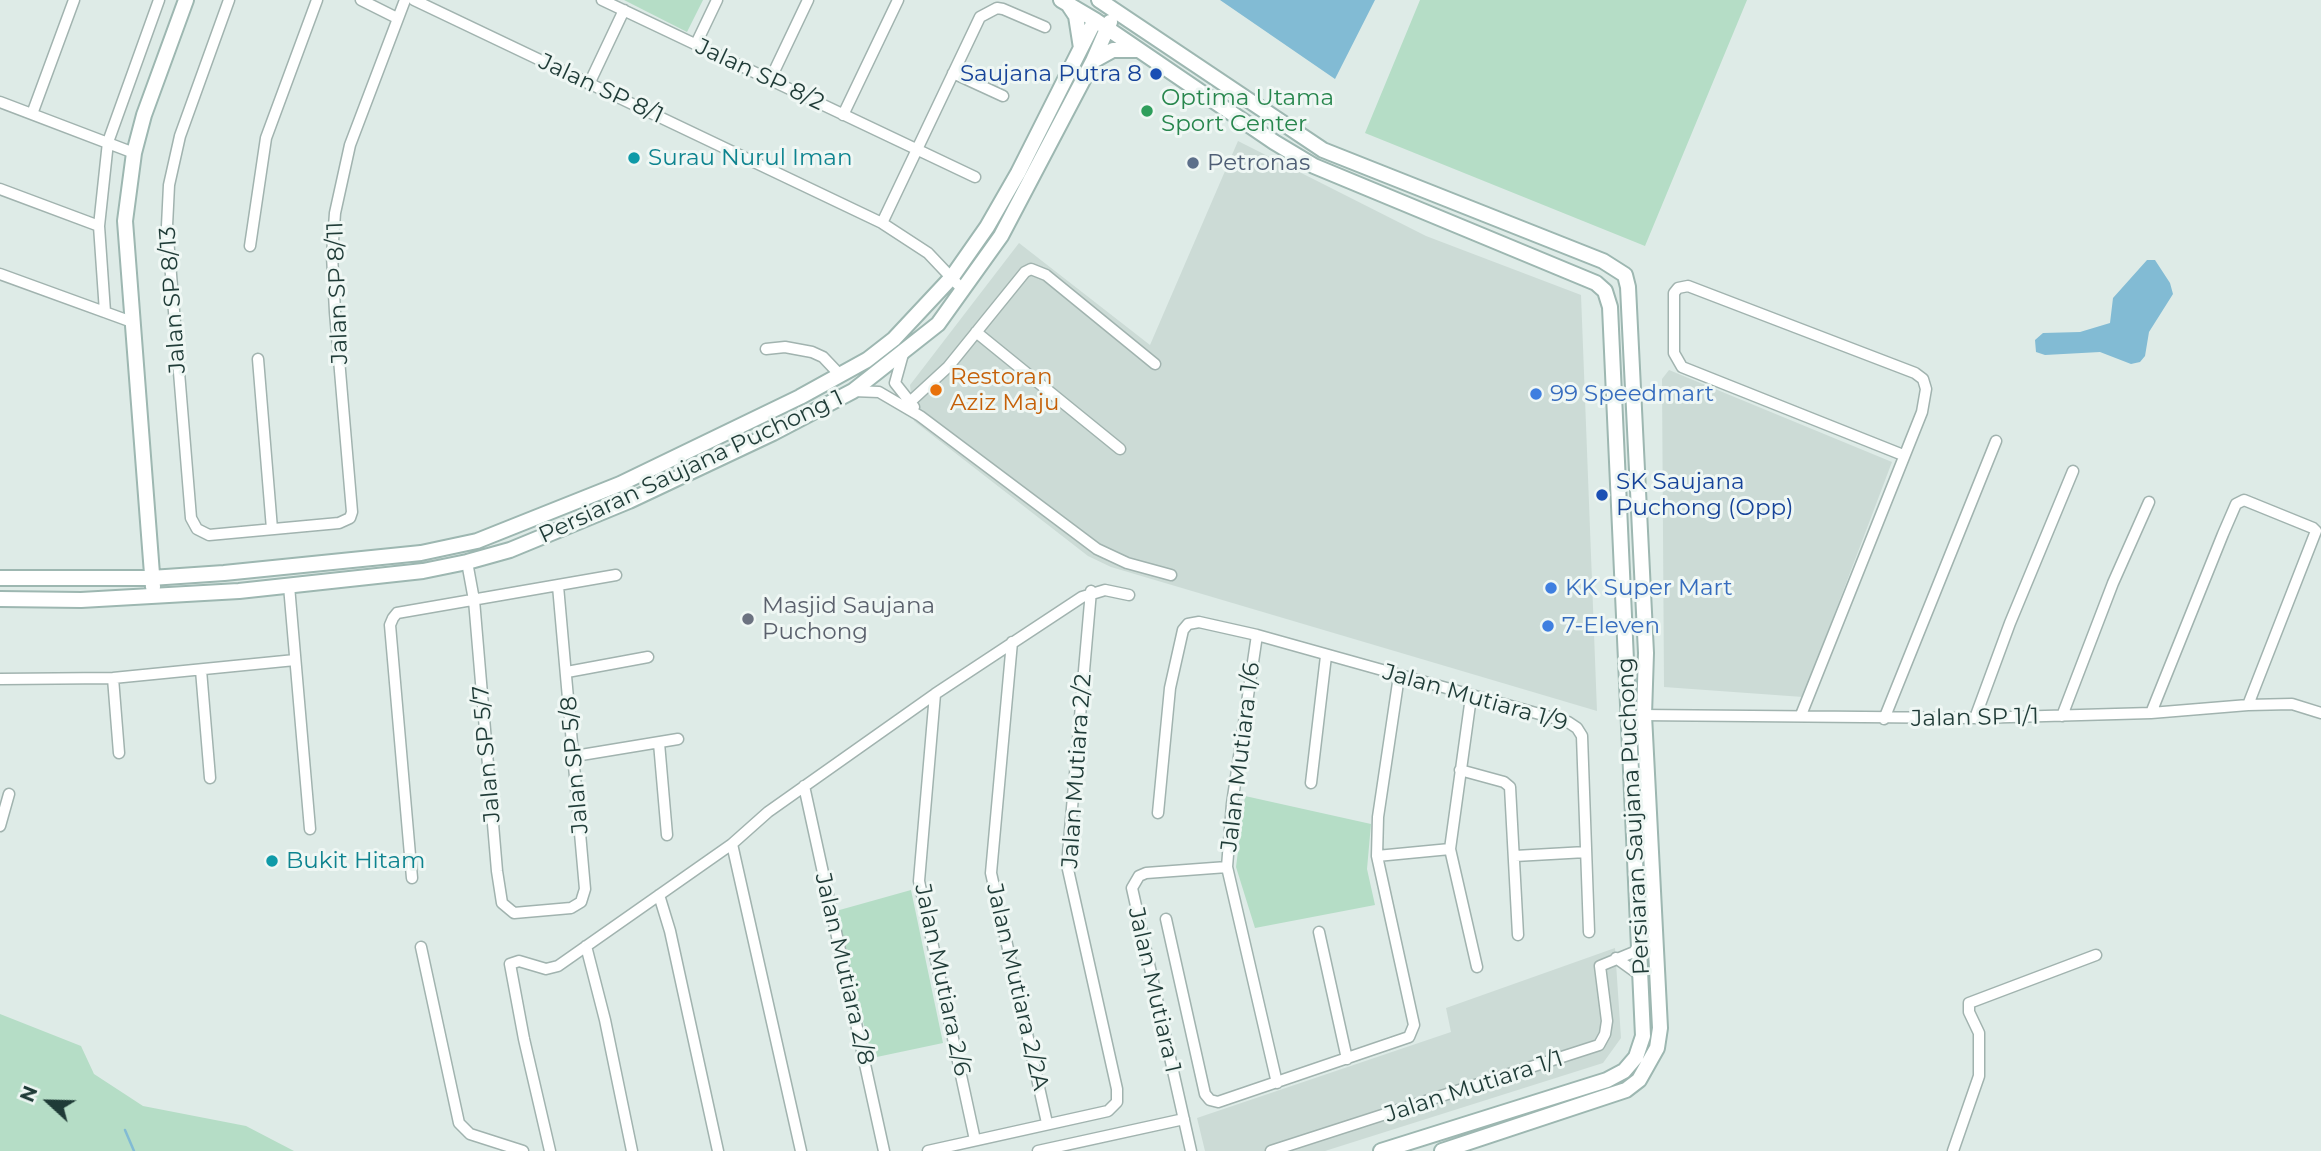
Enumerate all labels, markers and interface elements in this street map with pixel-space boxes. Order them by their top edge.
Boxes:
street label: Jalan SP 8/2 [691,33,829,117]
street label: Jalan SP 8/1 [534,48,668,130]
place label: Saujana Putra 8 [960,60,1142,88]
marker: Saujana Putra 8 [1148,66,1164,82]
place label: Optima Utama Sport Center [1161,84,1334,138]
marker: Optima Utama Sport Center [1139,103,1155,119]
place label: Surau Nurul Iman [648,144,852,172]
place label: Petronas [1207,149,1310,177]
marker: Surau Nurul Iman [626,150,642,166]
marker: Petronas [1185,155,1201,171]
street label: Jalan SP 8/11 [322,221,354,365]
street label: Jalan SP 8/13 [154,225,192,375]
place label: Restoran Aziz Maju [950,363,1060,417]
place label: 99 Speedmart [1550,380,1714,408]
marker: Restoran Aziz Maju [928,382,944,398]
street label: Persiaran Saujana Puchong 1 [535,384,847,550]
marker: 99 Speedmart [1528,386,1544,402]
place label: SK Saujana Puchong (Opp) [1616,468,1794,522]
marker: SK Saujana Puchong (Opp) [1594,487,1610,503]
place label: KK Super Mart [1565,574,1733,602]
marker: KK Super Mart [1543,580,1559,596]
place label: Masjid Saujana Puchong [762,592,935,646]
marker: Masjid Saujana Puchong [740,611,756,627]
place label: 7-Eleven [1562,612,1660,640]
marker: 7-Eleven [1540,618,1556,634]
street label: Persiaran Saujana Puchong [1612,657,1656,975]
street label: Jalan Mutiara 1/9 [1379,658,1571,738]
street label: Jalan Mutiara 1/6 [1216,661,1266,853]
street label: Jalan Mutiara 2/2 [1056,673,1098,869]
street label: Jalan SP 5/7 [467,684,507,824]
street label: Jalan SP 5/8 [555,695,595,835]
street label: Jalan SP 1/1 [1911,703,2039,733]
place label: Bukit Hitam [286,847,425,875]
marker: Bukit Hitam [264,853,280,869]
street label: Jalan Mutiara 2/8 [809,870,879,1068]
street label: Jalan Mutiara 2/2A [980,881,1054,1093]
street label: Jalan Mutiara 2/6 [908,882,976,1078]
street label: Jalan Mutiara 1 [1122,904,1186,1076]
street label: Jalan Mutiara 1/1 [1381,1045,1567,1129]
north arrow [14,1067,84,1137]
text: N [16,1083,43,1105]

